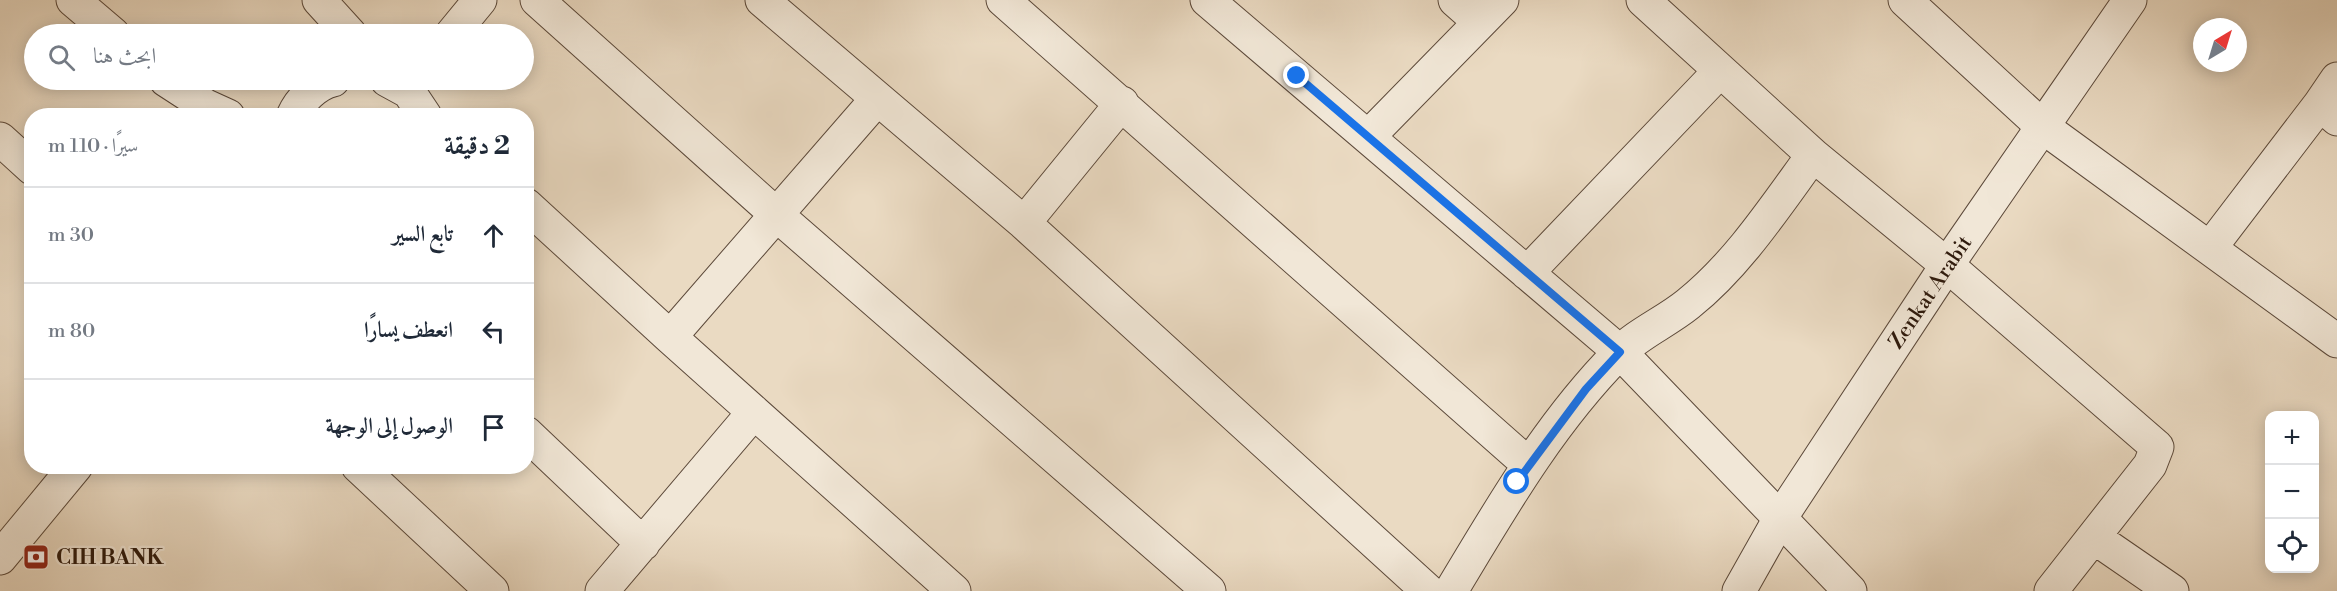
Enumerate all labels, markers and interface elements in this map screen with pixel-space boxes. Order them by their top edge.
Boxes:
north arrow [2193,18,2247,72]
search box [24,24,534,90]
icon: search [45,41,78,74]
text: ابحث هنا [93,43,156,70]
route end [1283,62,1309,88]
text: 2 دقيقة [444,130,510,162]
text: سيرًا · 110 m [48,134,138,159]
icon: ahead [477,219,510,252]
text: تابع السير [392,221,453,248]
text: 30 m [48,223,94,248]
street label: Zenkat Arabit [1883,231,1979,354]
icon: left [477,315,510,348]
text: انعطف يسارًا [364,317,453,344]
text: 80 m [48,319,95,344]
icon: arrive [477,411,510,444]
map controls [2265,411,2319,573]
button: + [2265,411,2319,465]
text: الوصول إلى الوجهة [325,413,453,440]
button: − [2265,465,2319,519]
route start [1503,468,1529,494]
button: locate [2265,519,2319,573]
bank icon: CIH BANK [21,542,51,572]
place label: CIH BANK [56,545,165,571]

